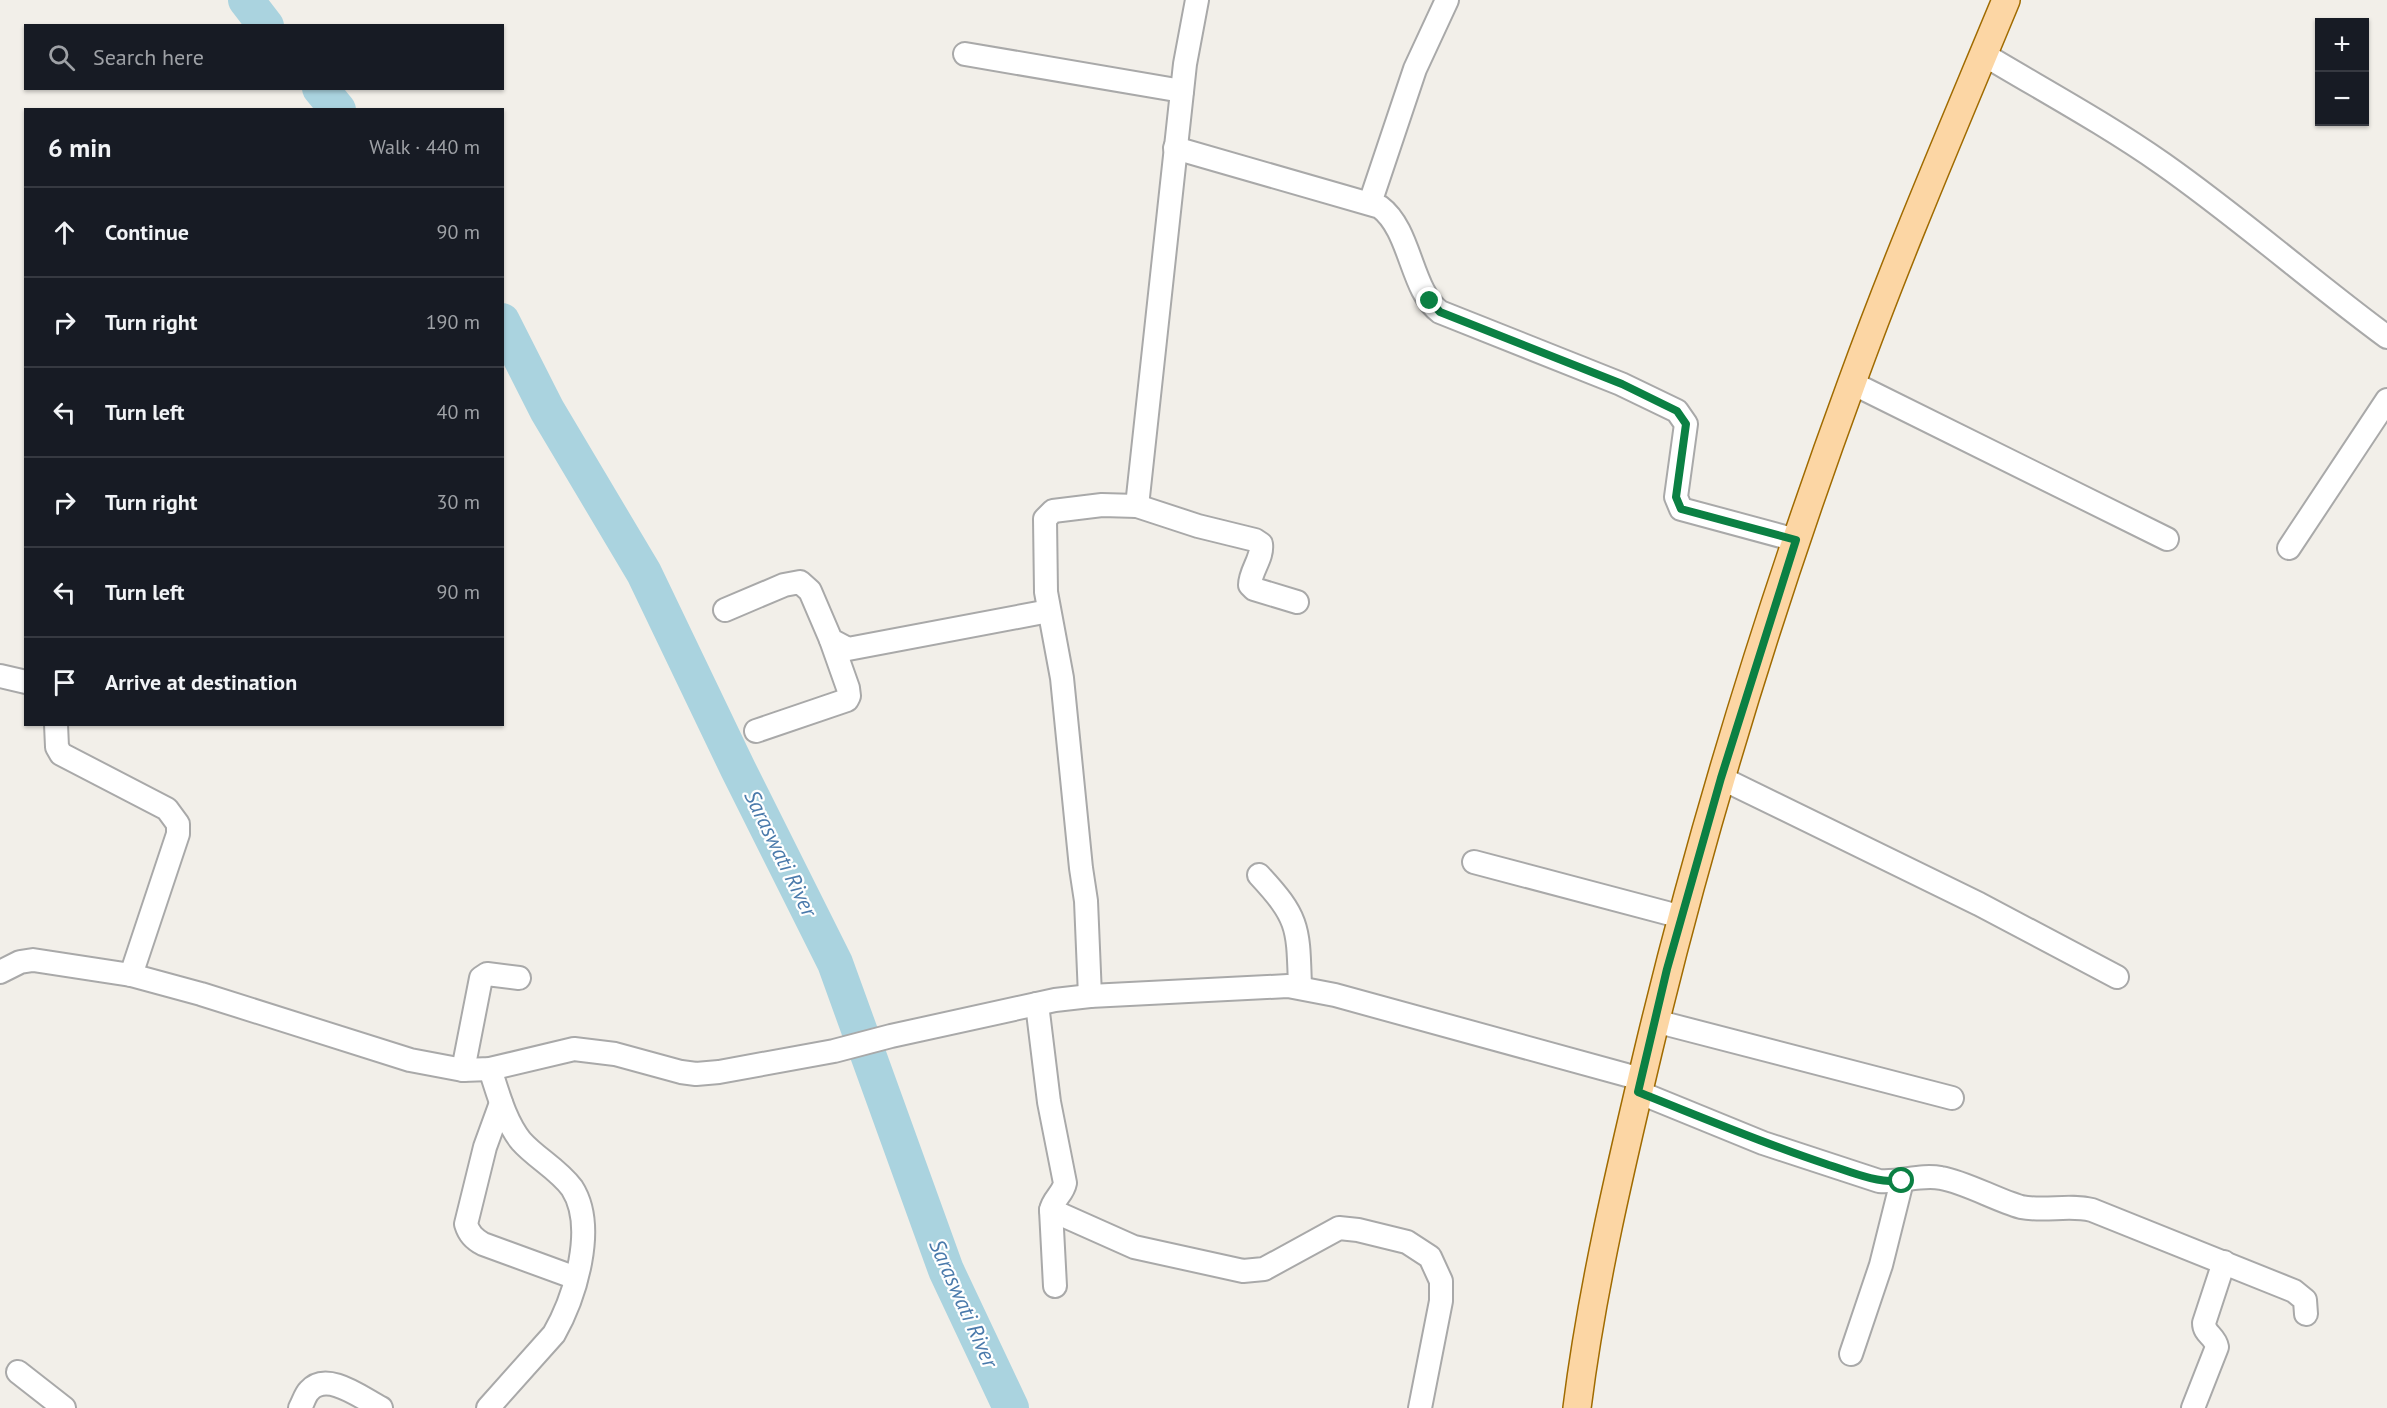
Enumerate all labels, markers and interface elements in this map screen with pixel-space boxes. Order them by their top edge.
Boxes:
map controls [2315,18,2369,126]
button: + [2315,18,2369,72]
search box [24,24,504,90]
icon: search [45,41,78,74]
text: Search here [93,43,204,71]
button: − [2315,72,2369,126]
text: 6 min [48,131,111,164]
text: Walk · 440 m [369,134,480,160]
icon: ahead [48,216,81,249]
text: Continue [105,218,189,246]
text: 90 m [437,219,480,245]
route end [1416,287,1442,313]
icon: right [48,306,81,339]
text: Turn right [105,308,197,336]
text: 190 m [426,309,480,335]
icon: left [48,396,81,429]
text: Turn left [105,398,185,426]
text: 40 m [437,399,480,425]
icon: right [48,486,81,519]
text: Turn right [105,488,197,516]
text: 30 m [437,489,480,515]
icon: left [48,576,81,609]
text: Turn left [105,578,185,606]
text: 90 m [437,579,480,605]
icon: arrive [48,666,81,699]
text: Arrive at destination [105,668,297,696]
water label: Saraswati River [738,785,824,922]
route start [1888,1167,1914,1193]
water label: Saraswati River [923,1235,1005,1373]

